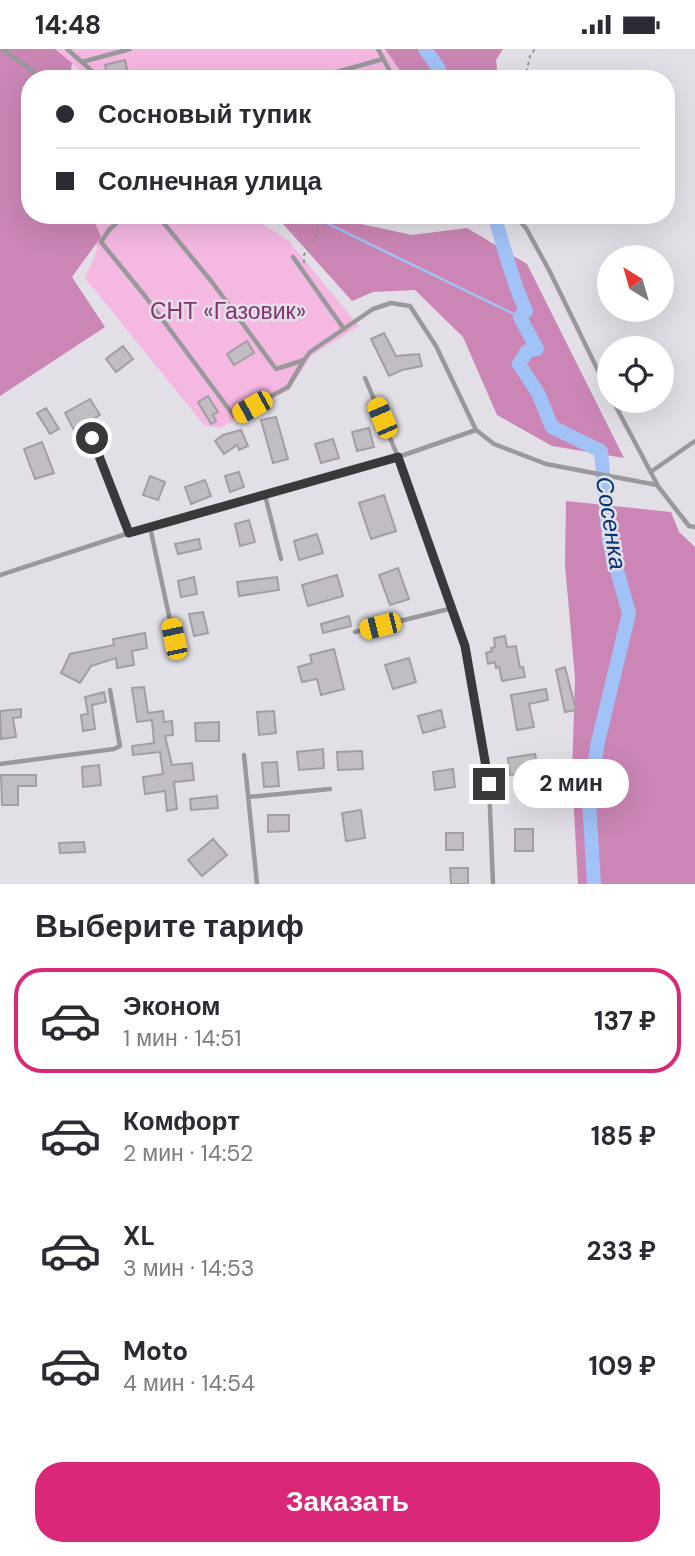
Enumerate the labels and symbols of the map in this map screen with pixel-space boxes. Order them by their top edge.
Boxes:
north arrow [597,245,674,322]
park label: СНТ «Газовик» [150,296,306,326]
car [229,388,276,426]
car [365,395,400,441]
route start [76,422,108,454]
water label: Сосенка [589,474,634,572]
car [358,611,403,641]
car [160,616,189,662]
callout: 2 мин [514,759,629,809]
route end [473,768,505,800]

